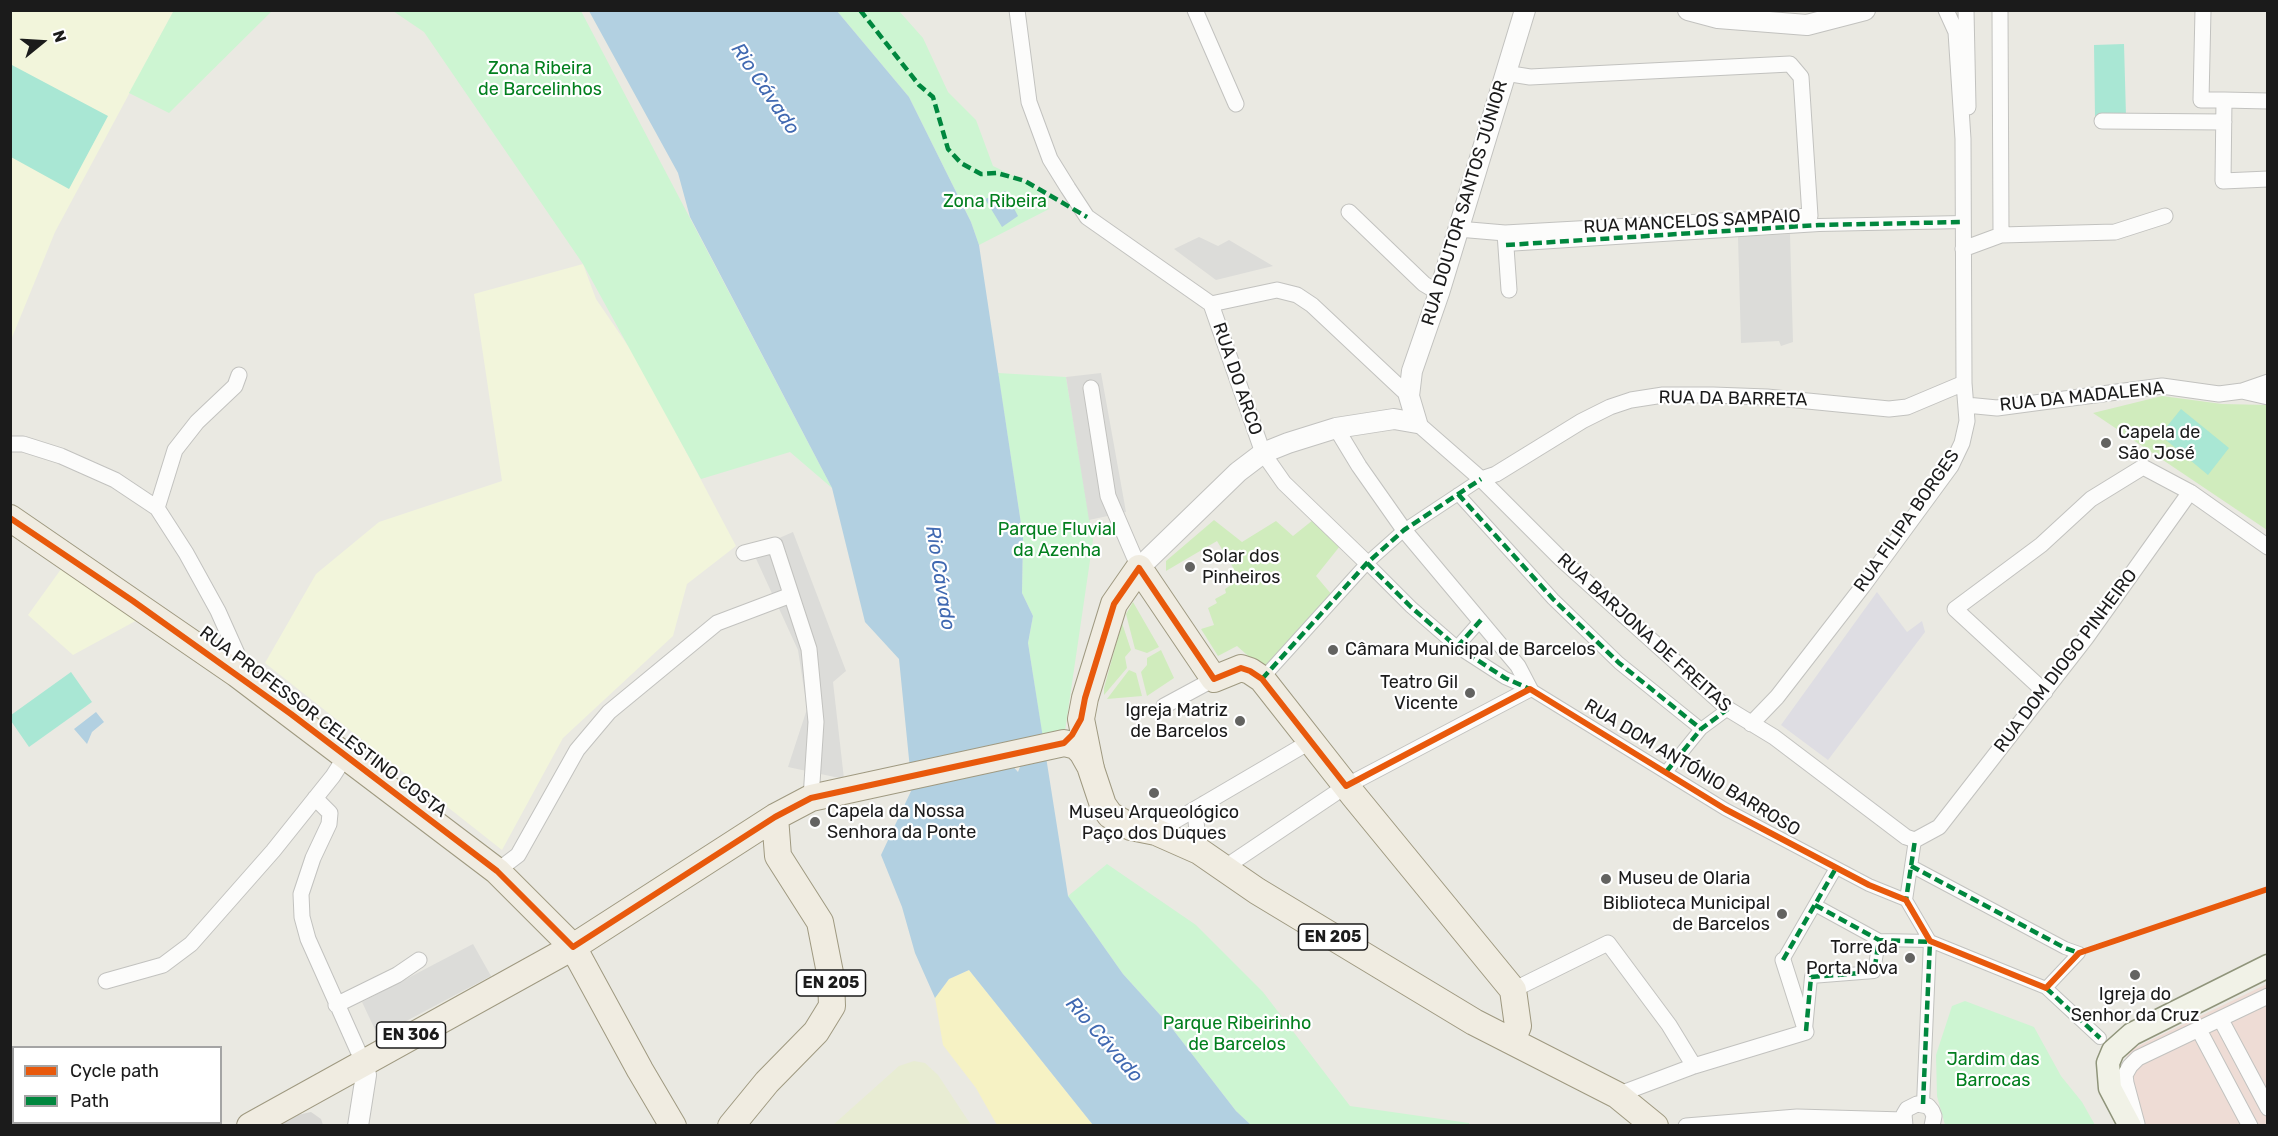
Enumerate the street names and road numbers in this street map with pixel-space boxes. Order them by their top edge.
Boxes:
street label: RUA DOUTOR SANTOS JÚNIOR [1417,78,1513,328]
street label: RUA MANCELOS SAMPAIO [1583,206,1801,238]
street label: RUA DO ARCO [1208,320,1266,438]
street label: RUA DA MADALENA [1999,378,2165,416]
street label: RUA DA BARRETA [1658,387,1808,411]
street label: RUA FILIPA BORGES [1850,446,1964,596]
street label: RUA BARJONA DE FREITAS [1552,549,1736,717]
street label: RUA DOM DIOGO PINHEIRO [1990,565,2142,757]
street label: RUA PROFESSOR CELESTINO COSTA [195,622,451,822]
street label: RUA DOM ANTÓNIO BARROSO [1580,695,1804,841]
road number: EN 205 [1298,924,1368,950]
road number: EN 205 [796,970,866,996]
road number: EN 306 [376,1022,446,1048]

